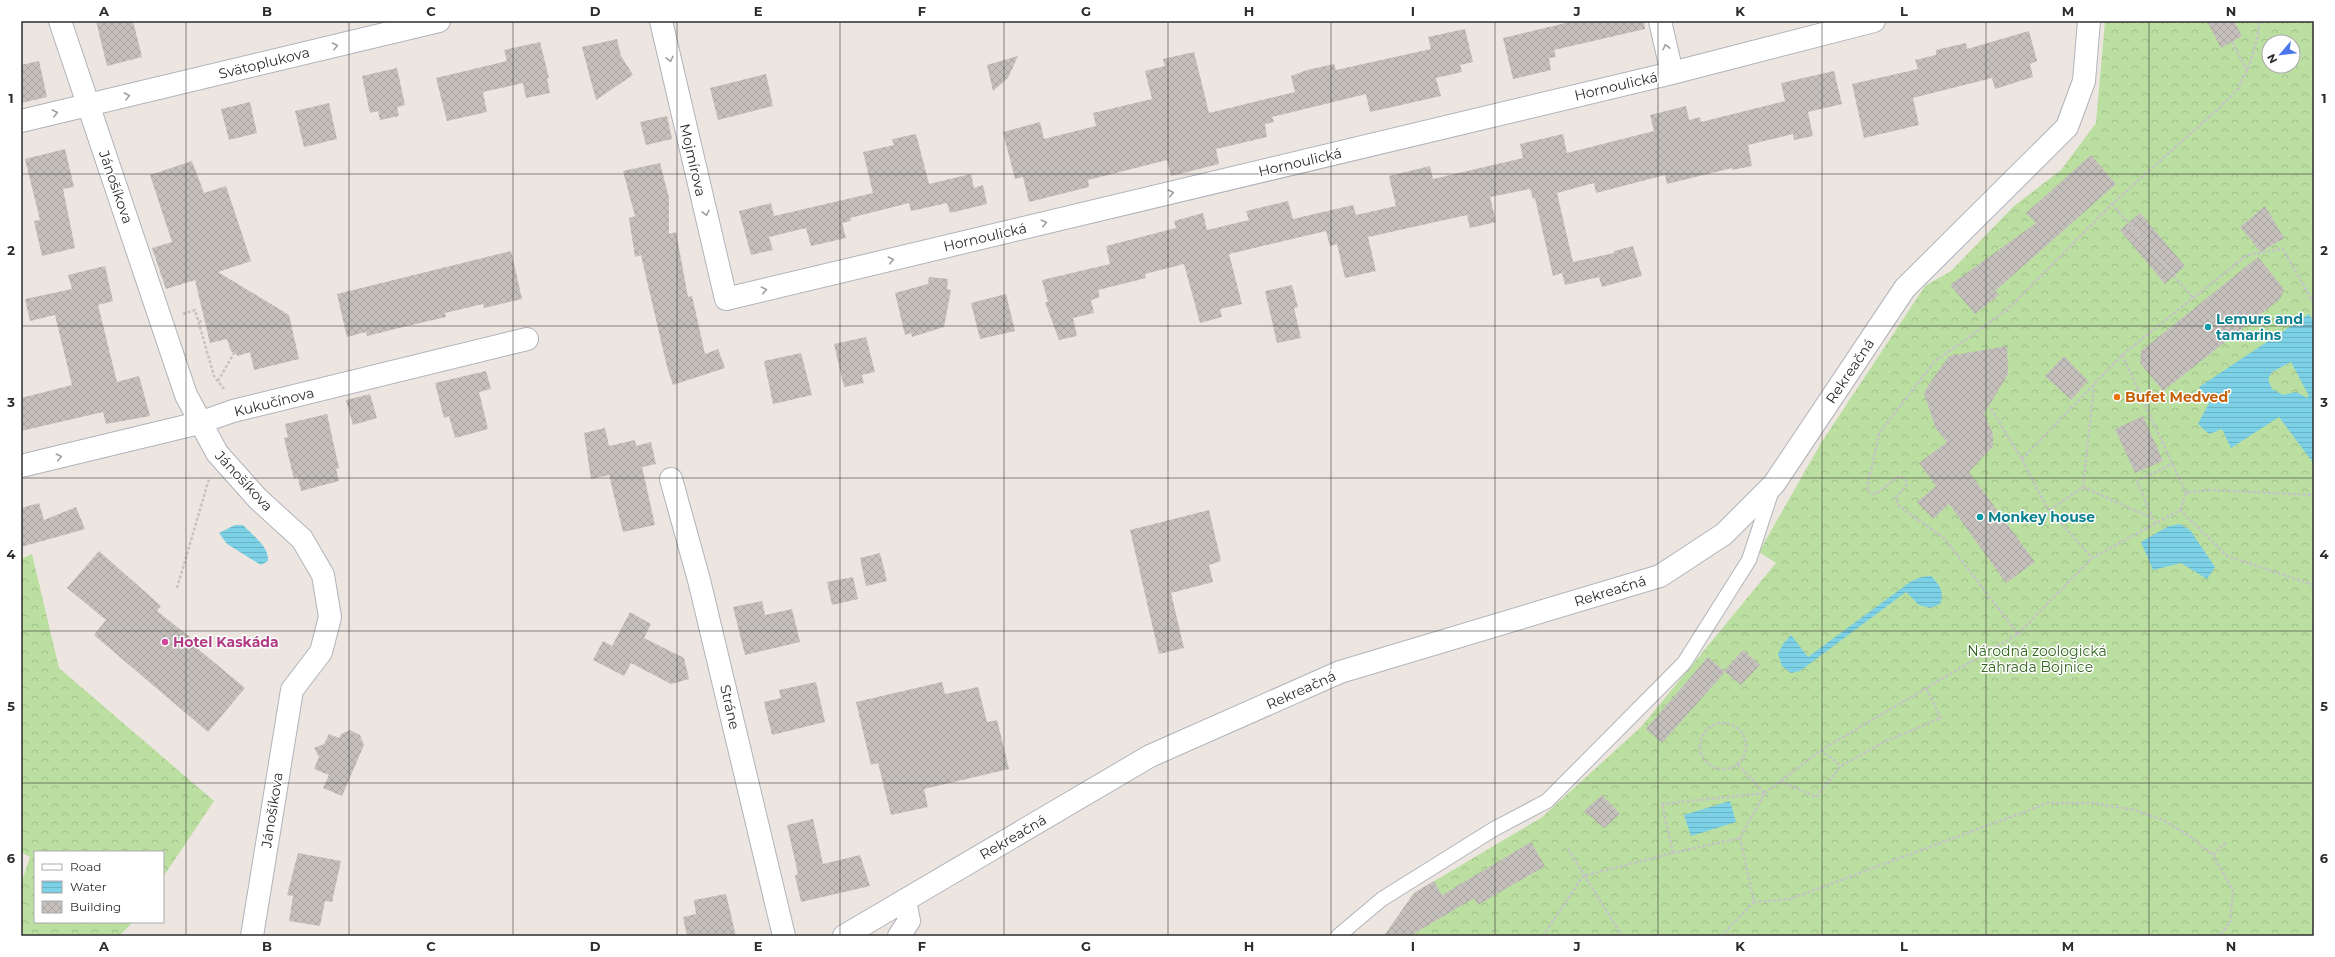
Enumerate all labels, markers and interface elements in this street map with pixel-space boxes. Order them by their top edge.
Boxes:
text: A [98,3,110,19]
text: B [262,3,272,19]
text: C [426,3,436,19]
text: D [590,3,601,19]
text: E [754,3,763,19]
text: F [918,3,926,19]
text: G [1081,3,1091,19]
text: H [1244,3,1254,19]
text: I [1411,3,1415,19]
text: J [1572,3,1581,19]
text: K [1735,3,1745,19]
text: L [1900,3,1908,19]
text: M [2062,3,2074,19]
text: N [2226,3,2236,19]
north arrow [2261,34,2301,74]
street label: Svätoplukova [217,43,311,83]
one-way arrow [331,43,338,51]
one-way arrow [1663,44,1671,50]
text: N [2264,51,2280,66]
one-way arrow [665,56,673,62]
street label: Hornoulická [1573,68,1659,104]
text: 1 [8,90,14,106]
text: 1 [2321,90,2327,106]
one-way arrow [123,93,130,101]
one-way arrow [52,110,58,118]
street label: Mojmírova [676,122,710,198]
street label: Hornoulická [1257,144,1343,180]
street label: Jánošíkova [95,147,137,226]
one-way arrow [1168,189,1174,197]
one-way arrow [701,209,710,216]
street label: Hornoulická [942,219,1028,255]
one-way arrow [1041,219,1048,228]
text: 2 [7,242,15,258]
text: 2 [2320,242,2328,258]
one-way arrow [888,256,894,264]
one-way arrow [761,286,768,294]
place label: Lemurs and tamarins [2216,310,2303,344]
marker: Lemurs and tamarins [2203,322,2213,332]
street label: Rekreačná [1822,335,1878,407]
street label: Kukučínova [232,383,316,421]
place label: Bufet Medveď [2125,388,2230,406]
marker: Bufet Medveď [2112,392,2122,402]
text: 3 [6,394,15,410]
text: 3 [2319,394,2328,410]
street label: Jánošíkova [211,446,277,515]
one-way arrow [56,453,62,461]
place label: Monkey house [1988,508,2095,526]
marker: Monkey house [1975,512,1985,522]
text: 4 [7,546,16,562]
text: 4 [2320,546,2329,562]
street label: Rekreačná [1572,572,1648,610]
place label: Hotel Kaskáda [173,633,279,651]
marker: Hotel Kaskáda [160,637,170,647]
park label: Národná zoologická záhrada Bojnice [1967,642,2107,676]
street label: Rekreačná [1263,667,1339,713]
street label: Stráne [716,683,744,731]
text: 5 [7,698,15,714]
text: 5 [2320,698,2328,714]
street label: Jánošíkova [257,771,287,850]
street label: Rekreačná [976,811,1050,863]
text: 6 [7,850,16,866]
text: 6 [2320,850,2329,866]
legend [34,851,164,923]
text: Road [70,859,101,874]
text: Water [70,879,107,894]
text: Building [70,899,121,914]
text: A [98,938,110,954]
text: B [262,938,272,954]
text: C [426,938,436,954]
text: D [590,938,601,954]
text: E [754,938,763,954]
text: F [918,938,926,954]
text: G [1081,938,1091,954]
text: H [1244,938,1254,954]
text: I [1411,938,1415,954]
text: J [1572,938,1581,954]
text: K [1735,938,1745,954]
text: L [1900,938,1908,954]
text: M [2062,938,2074,954]
text: N [2226,938,2236,954]

